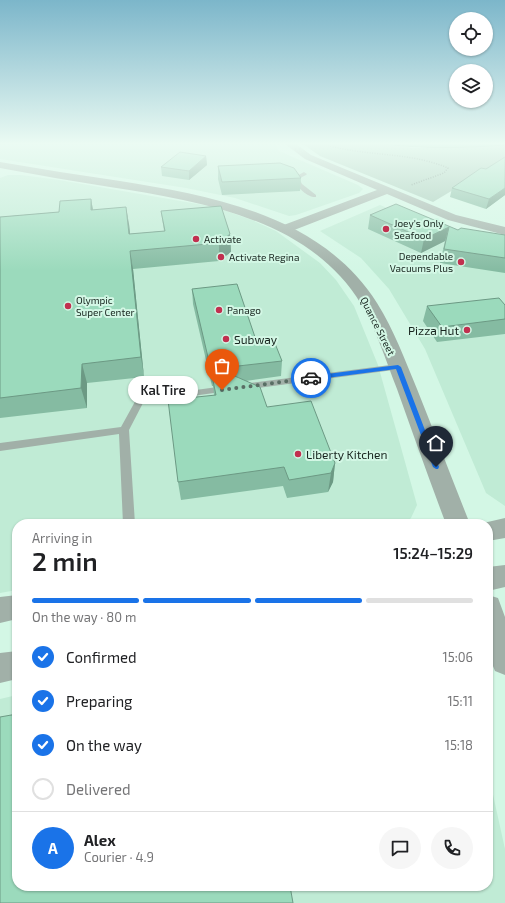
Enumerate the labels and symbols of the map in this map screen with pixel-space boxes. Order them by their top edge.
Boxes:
place label: Joey's Only Seafood [394,217,444,241]
marker: Joey's Only Seafood [381,224,391,234]
place label: Activate [204,233,241,245]
marker: Activate [191,234,201,244]
place label: Dependable Vacuums Plus [390,250,453,274]
place label: Activate Regina [229,251,299,263]
marker: Activate Regina [216,252,226,262]
marker: Dependable Vacuums Plus [456,257,466,267]
place label: Olympic Super Center [76,294,135,318]
street label: Quance Street [358,295,398,357]
marker: Olympic Super Center [63,301,73,311]
place label: Panago [227,304,261,316]
marker: Panago [214,305,224,315]
place label: Pizza Hut [408,323,459,337]
marker: Pizza Hut [462,325,472,335]
place label: Subway [234,332,278,346]
marker: Subway [221,334,231,344]
pin [205,349,239,390]
courier [291,358,331,398]
callout: Kal Tire [128,376,198,404]
pin [419,426,453,467]
place label: Liberty Kitchen [306,447,387,461]
marker: Liberty Kitchen [293,449,303,459]

